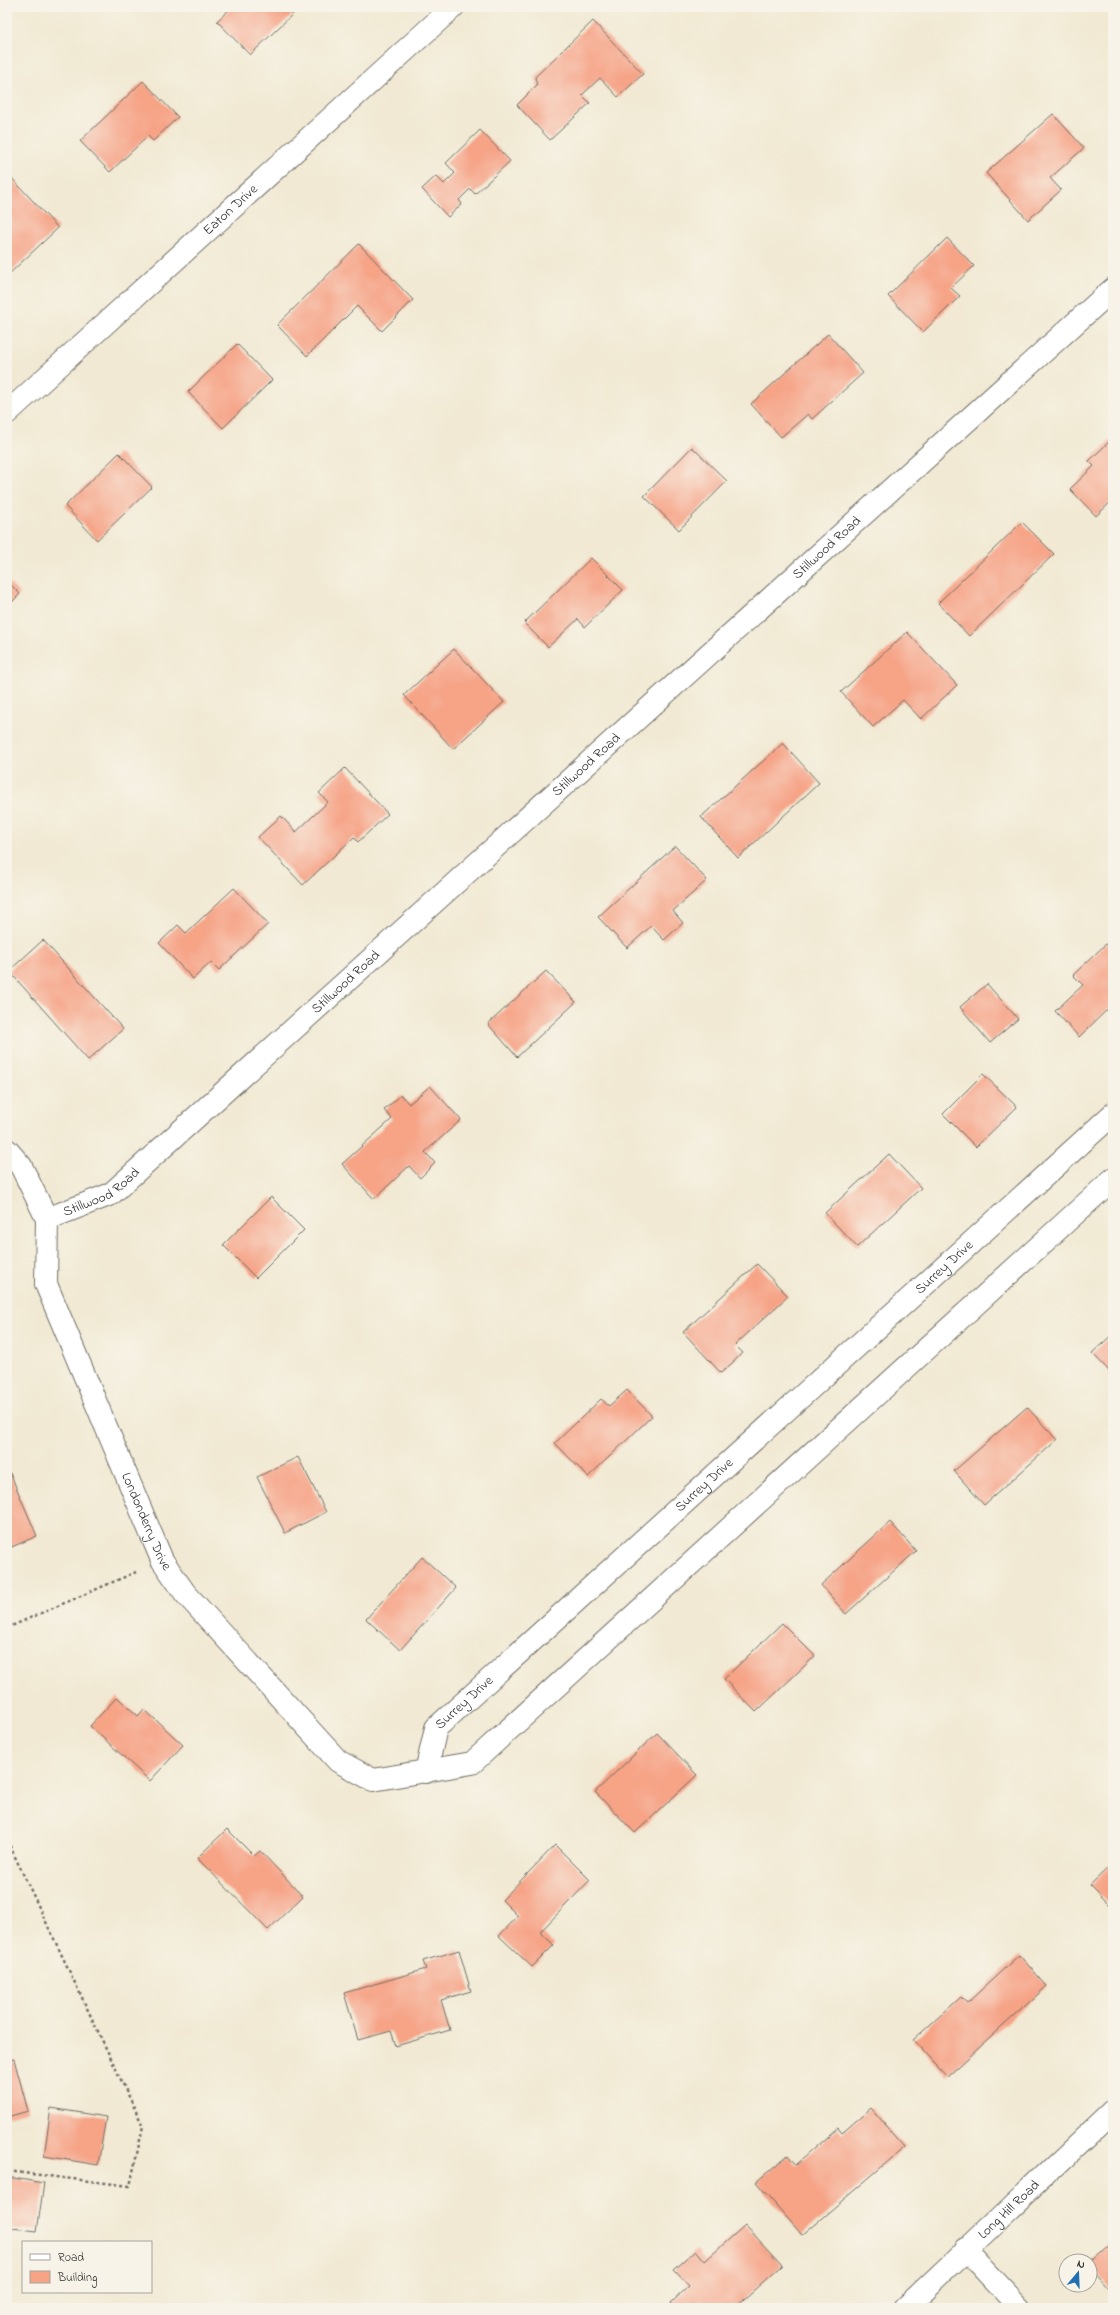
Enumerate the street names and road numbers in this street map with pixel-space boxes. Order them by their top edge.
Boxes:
street label: Eaton Drive [198,179,263,240]
street label: Stillwood Road [788,511,866,584]
street label: Stillwood Road [547,728,625,802]
street label: Stillwood Road [307,945,385,1019]
street label: Stillwood Road [60,1162,144,1222]
street label: Surrey Drive [910,1235,978,1299]
street label: Surrey Drive [670,1452,738,1517]
street label: Londonderry Drive [116,1469,177,1575]
street label: Surrey Drive [430,1670,498,1735]
street label: Long Hill Road [973,2175,1045,2244]

